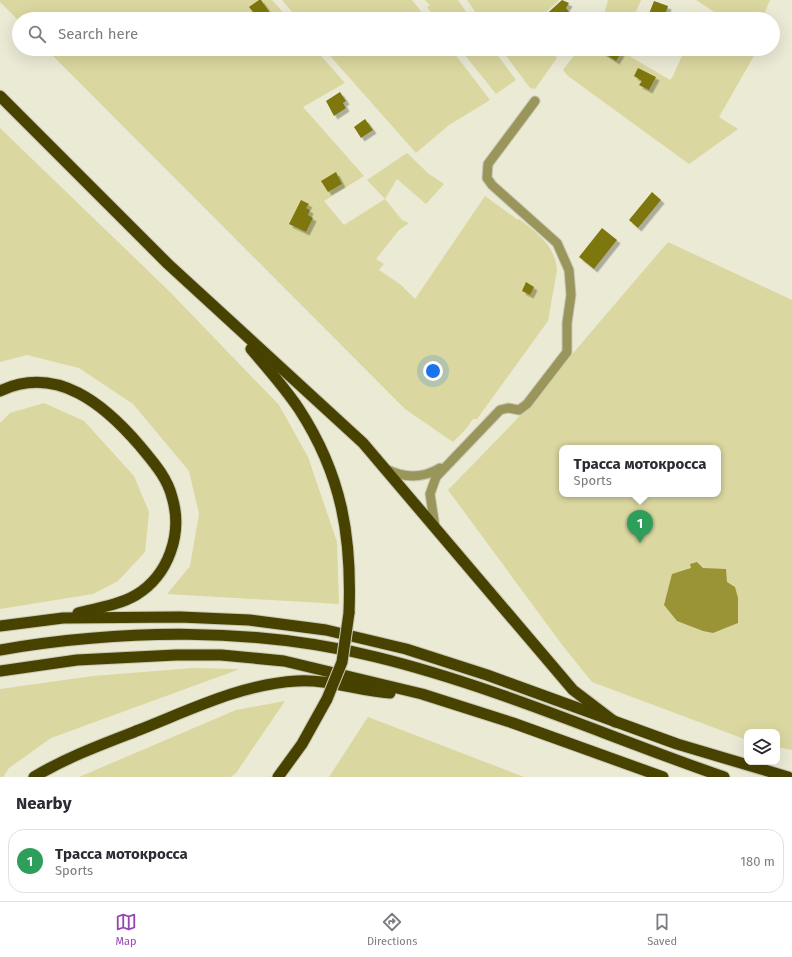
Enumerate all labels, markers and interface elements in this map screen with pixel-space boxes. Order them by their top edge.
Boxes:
search box [12,12,780,56]
icon: search [26,23,48,45]
text: Search here [58,25,138,43]
your location [423,361,443,381]
popup [559,445,721,497]
text: Трасса мотокросса [574,455,706,473]
text: Sports [574,473,612,488]
pin: 1 [627,510,653,543]
map controls [744,729,780,765]
button: layers [744,729,780,765]
text: Nearby [16,793,71,814]
text: Трасса мотокросса [55,845,188,863]
text: 1 [27,854,33,869]
text: 180 m [740,854,775,869]
text: Sports [55,863,93,878]
tab: Map [115,911,137,948]
tab: Directions [367,911,417,948]
tab: Saved [647,911,677,948]

